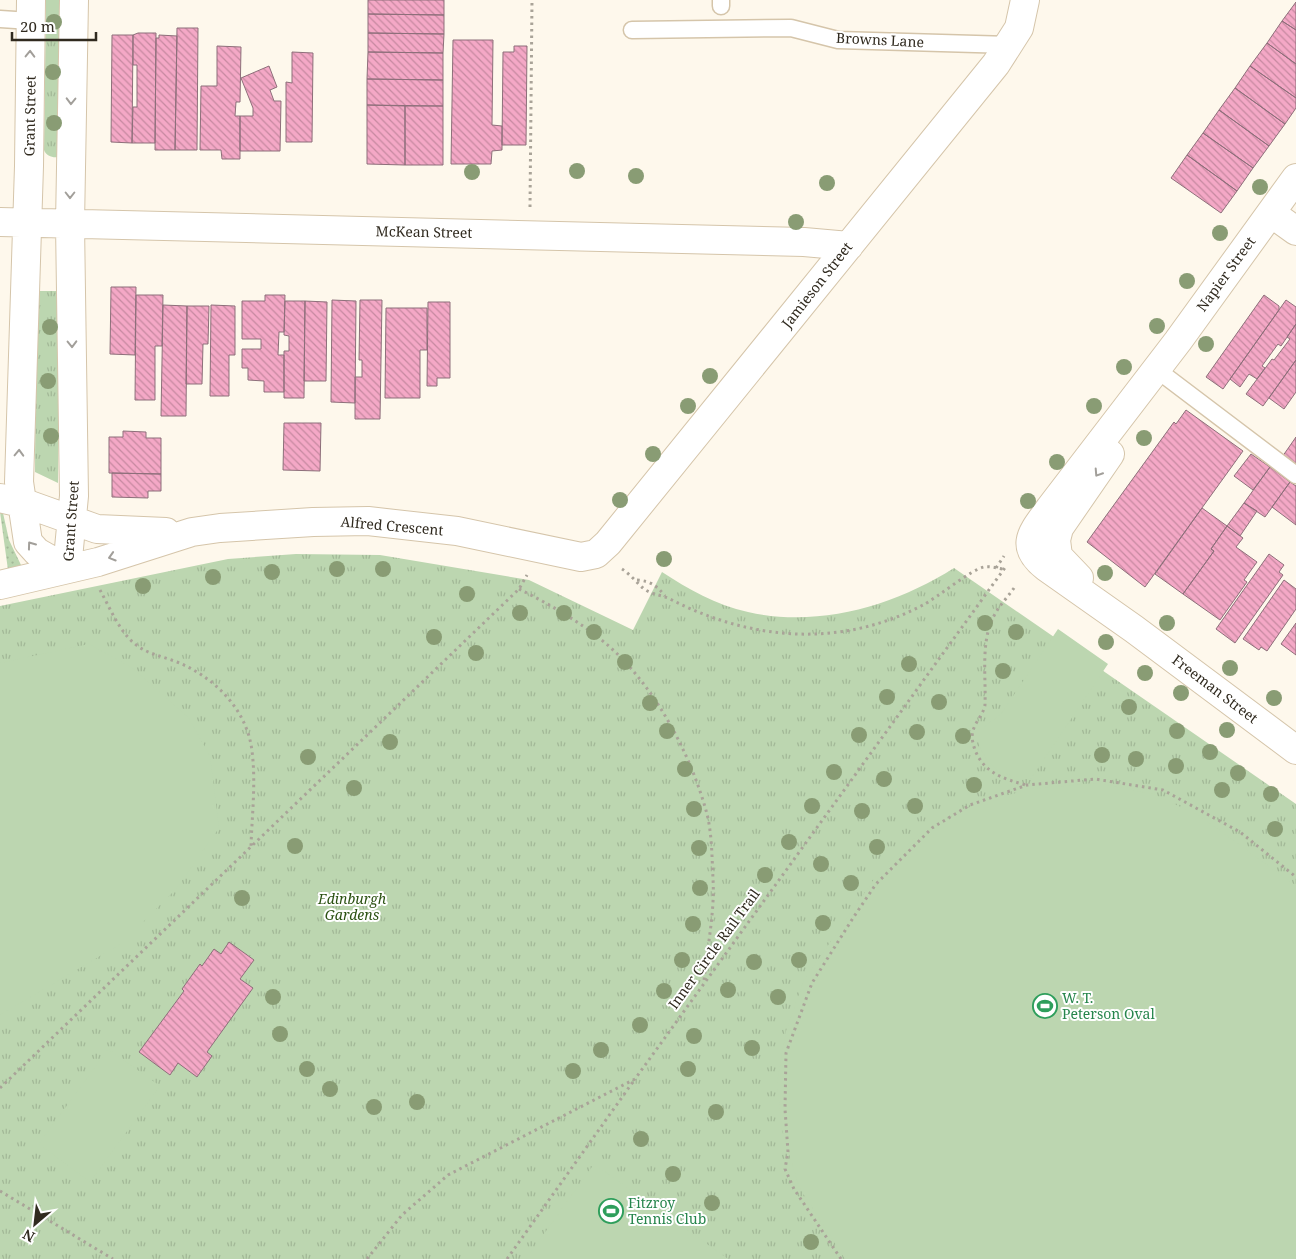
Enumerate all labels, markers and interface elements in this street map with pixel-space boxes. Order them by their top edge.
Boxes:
scale bar [12,10,96,42]
text: 20 m [20,16,55,36]
street label: Browns Lane [836,28,924,51]
one-way arrow [25,49,35,57]
street label: Grant Street [19,75,40,157]
one-way arrow [66,98,76,105]
one-way arrow [65,192,75,200]
street label: McKean Street [376,221,473,242]
street label: Napier Street [1192,232,1259,315]
street label: Jamieson Street [776,238,856,332]
one-way arrow [66,340,77,348]
one-way arrow [14,449,24,457]
one-way arrow [1095,467,1104,477]
street label: Grant Street [58,480,83,562]
street label: Alfred Crescent [340,512,444,539]
one-way arrow [28,541,37,550]
one-way arrow [109,552,117,562]
street label: Freeman Street [1169,650,1262,727]
street label: Inner Circle Rail Trail [664,884,764,1013]
park label: Edinburgh Gardens [317,889,387,924]
place label: W. T. Peterson Oval [1062,988,1155,1023]
sports icon: W. T. Peterson Oval [1032,993,1058,1019]
place label: Fitzroy Tennis Club [628,1193,706,1228]
sports icon: Fitzroy Tennis Club [598,1198,624,1224]
north arrow [10,1199,60,1249]
text: N [19,1225,38,1247]

